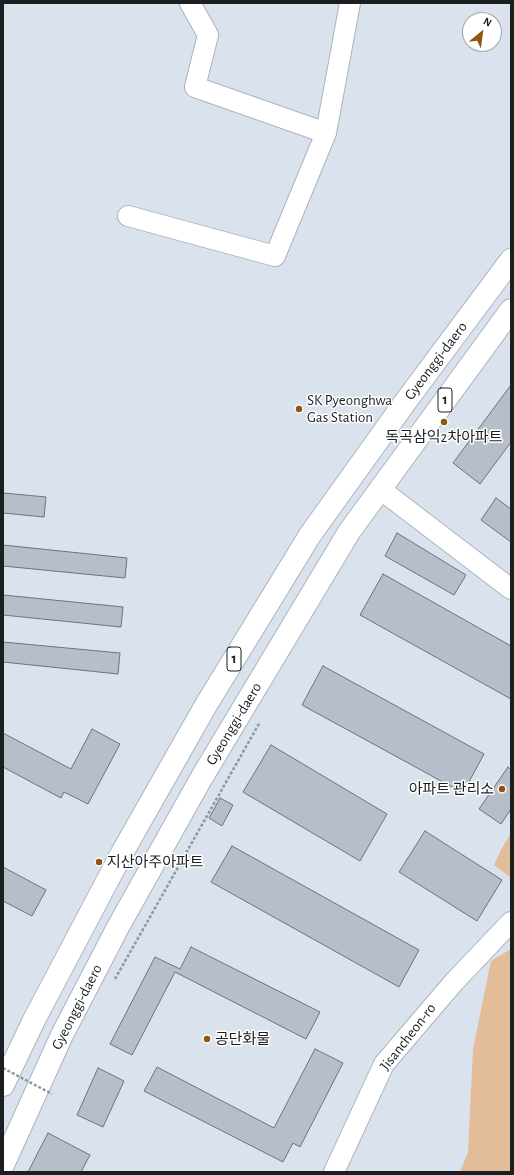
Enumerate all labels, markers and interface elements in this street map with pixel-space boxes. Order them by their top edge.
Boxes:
north arrow [462,12,502,52]
text: N [482,15,494,29]
street label: Gyeonggi-daero [401,318,471,404]
road number: 1 [438,388,452,412]
place label: SK Pyeonghwa Gas Station [307,391,392,426]
marker: SK Pyeonghwa Gas Station [294,404,304,414]
marker: 독곡삼익2차아파트 [439,417,449,427]
place label: 독곡삼익2차아파트 [385,428,503,446]
road number: 1 [227,647,241,671]
street label: Gyeonggi-daero [202,679,266,769]
place label: 아파트 관리소 [409,780,494,798]
marker: 아파트 관리소 [497,784,507,794]
place label: 지산아주아파트 [107,853,204,871]
marker: 지산아주아파트 [94,857,104,867]
street label: Gyeonggi-daero [48,961,106,1053]
street label: Jisancheon-ro [376,1000,440,1074]
place label: 공단화물 [215,1030,270,1048]
marker: 공단화물 [202,1034,212,1044]

